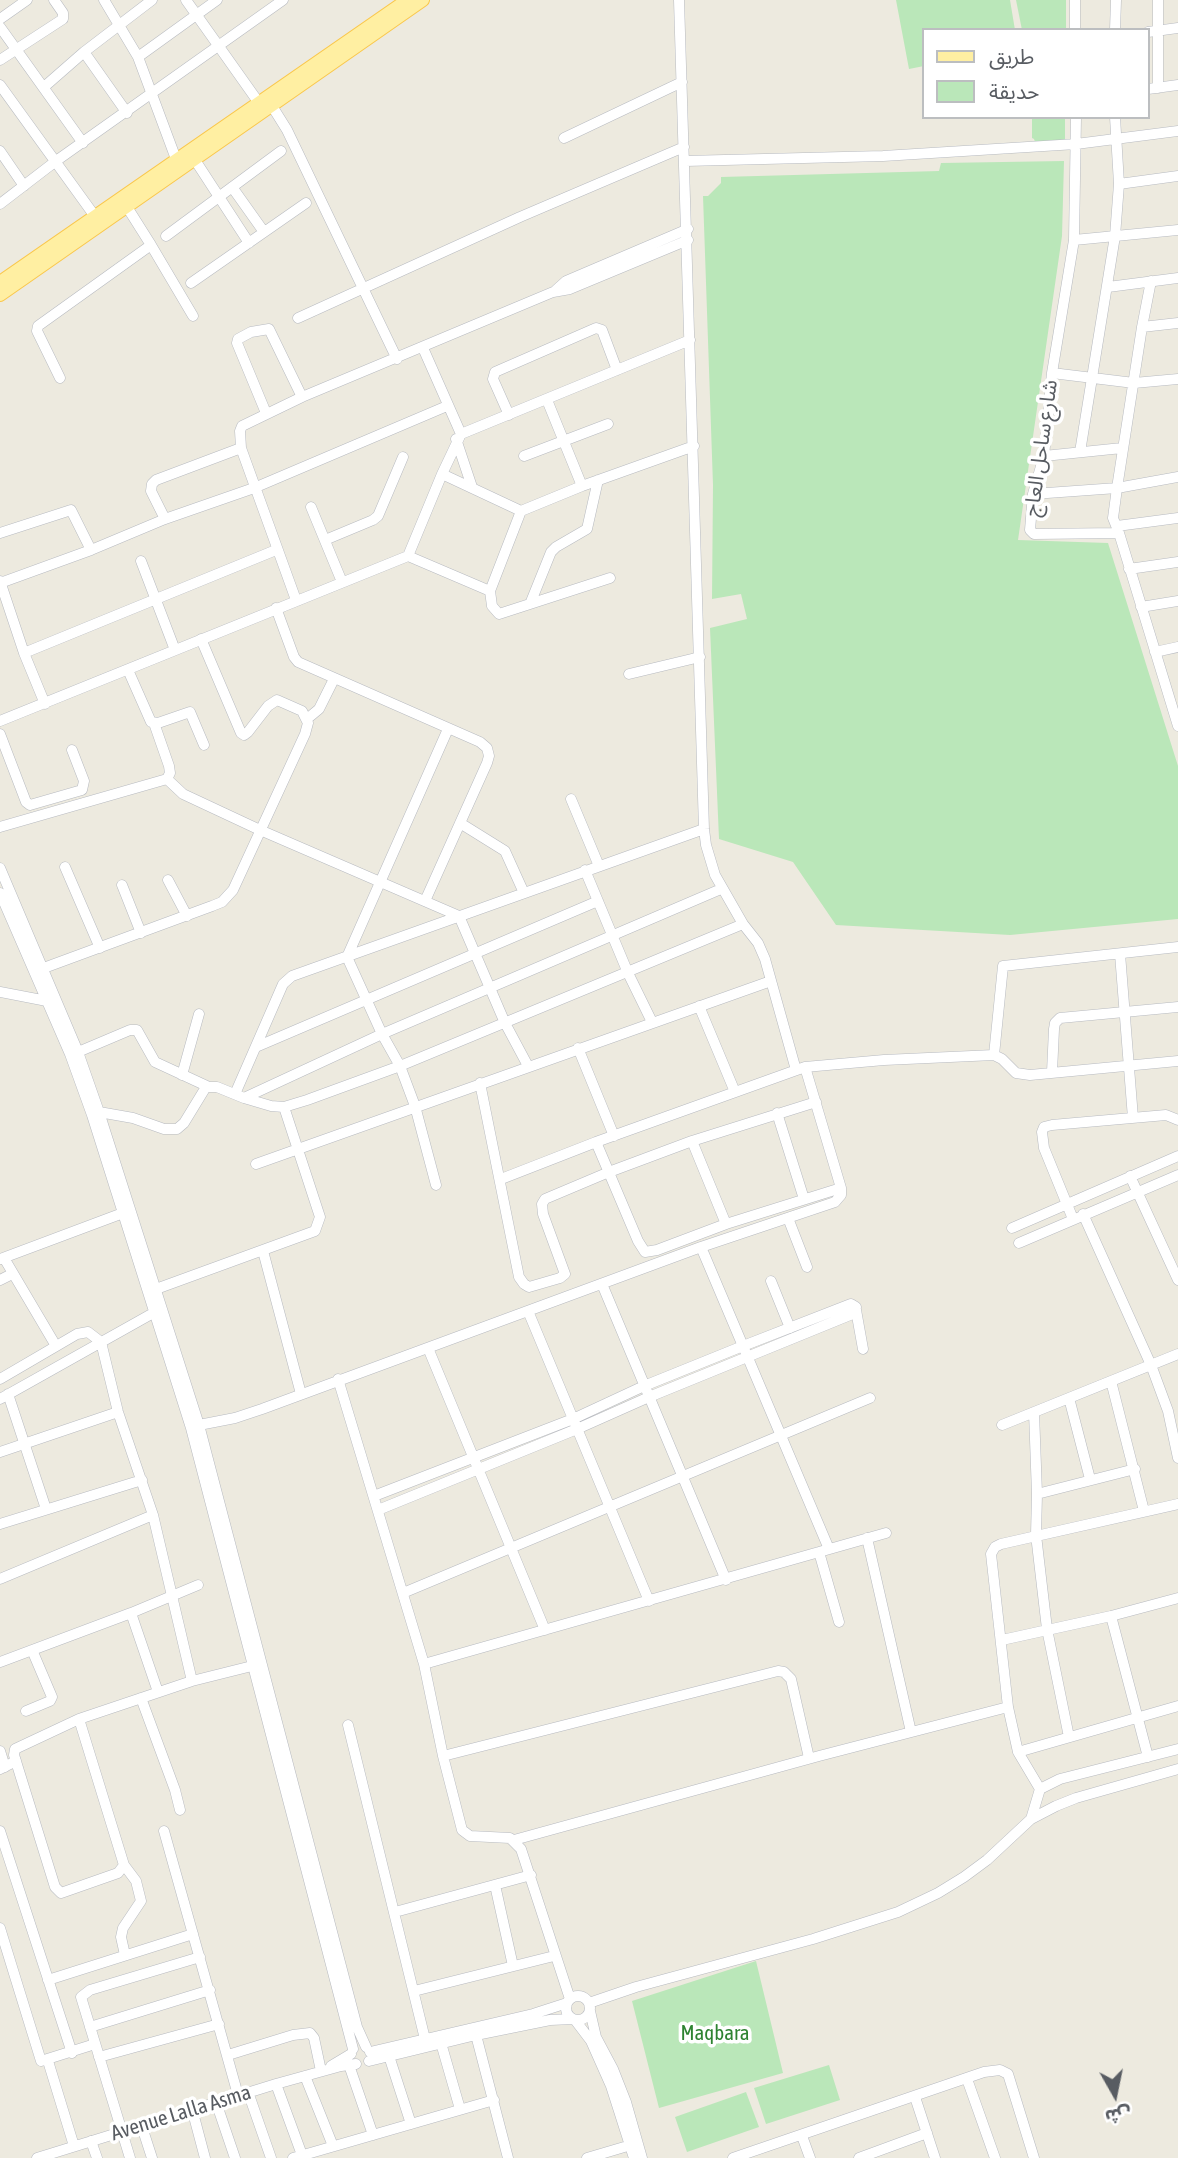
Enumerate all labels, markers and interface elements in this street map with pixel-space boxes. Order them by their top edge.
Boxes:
legend [922,28,1150,119]
text: طريق [989,44,1034,68]
text: حديقة [989,79,1039,103]
street label: شارع ساحل العاج [1019,378,1063,518]
park label: Maqbara [680,2020,750,2046]
north arrow [1080,2060,1150,2130]
street label: Avenue Lalla Asma [108,2080,254,2146]
text: ش [1104,2103,1133,2129]

